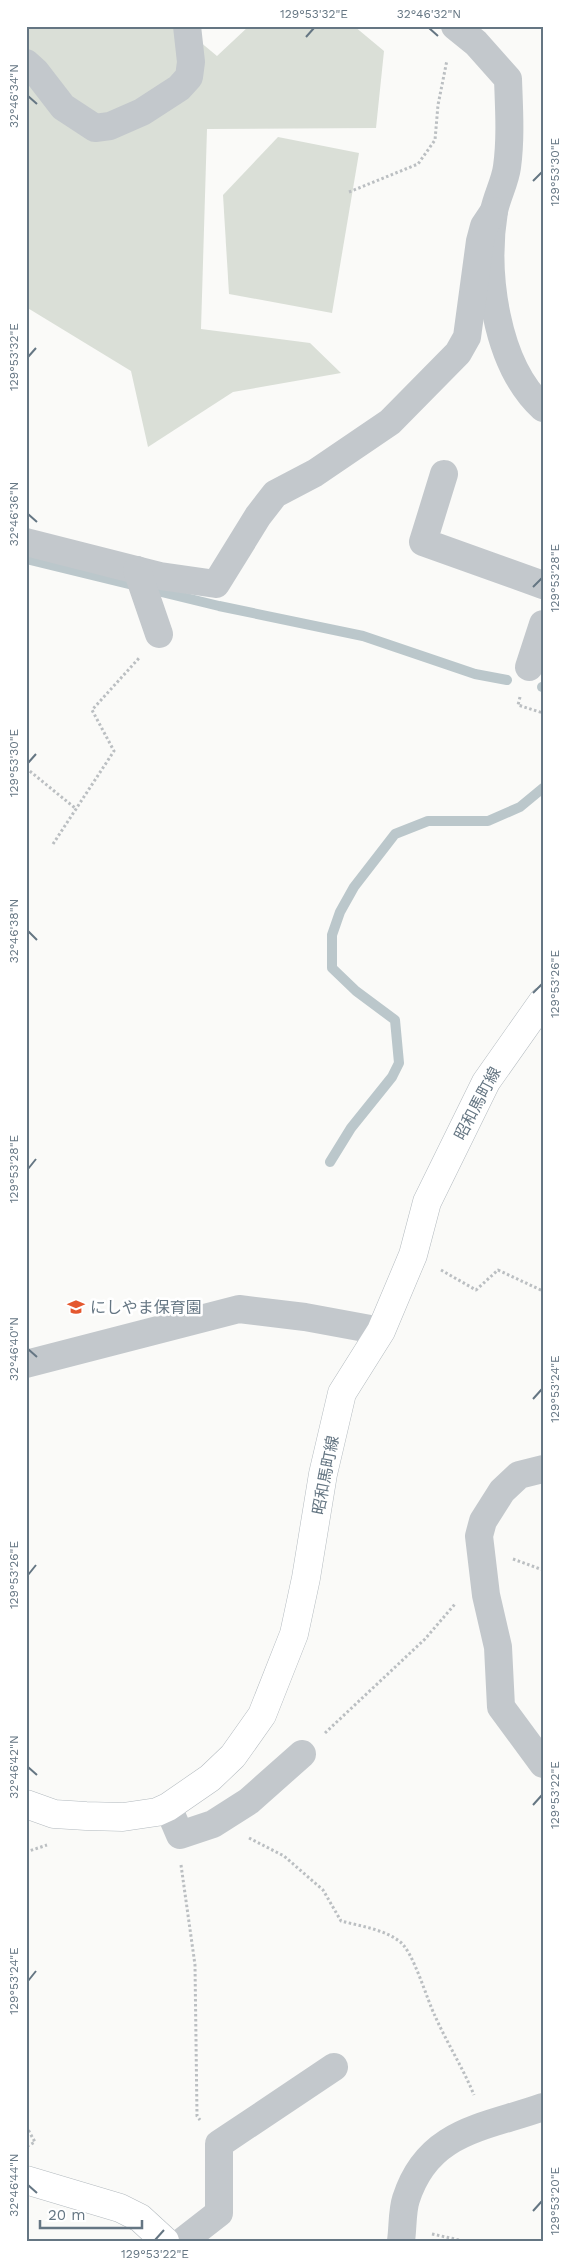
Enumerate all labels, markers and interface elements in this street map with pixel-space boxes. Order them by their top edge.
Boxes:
text: 129°53'32"E [280,7,348,21]
text: 32°46'32"N [397,7,461,21]
text: 32°46'34"N [7,64,21,128]
text: 129°53'30"E [548,137,562,206]
text: 129°53'32"E [7,323,21,391]
text: 32°46'36"N [7,482,21,546]
text: 129°53'28"E [548,544,562,612]
text: 129°53'30"E [7,728,21,797]
text: 32°46'38"N [7,899,21,963]
text: 129°53'26"E [548,950,562,1018]
street label: 昭和馬町線 [450,1063,505,1143]
text: 129°53'28"E [7,1135,21,1203]
school or university icon: にしやま保育園 [66,1297,86,1317]
place label: にしやま保育園 [90,1298,202,1317]
text: 32°46'40"N [7,1317,21,1381]
text: 129°53'24"E [548,1355,562,1423]
street label: 昭和馬町線 [309,1434,342,1516]
text: 129°53'26"E [7,1541,21,1609]
text: 32°46'42"N [7,1735,21,1799]
text: 129°53'22"E [548,1761,562,1829]
text: 129°53'24"E [7,1947,21,2015]
text: 32°46'44"N [7,2153,21,2217]
text: 129°53'20"E [548,2166,562,2235]
scale bar [40,2197,142,2229]
text: 20 m [48,2206,86,2224]
text: 129°53'22"E [121,2247,189,2261]

